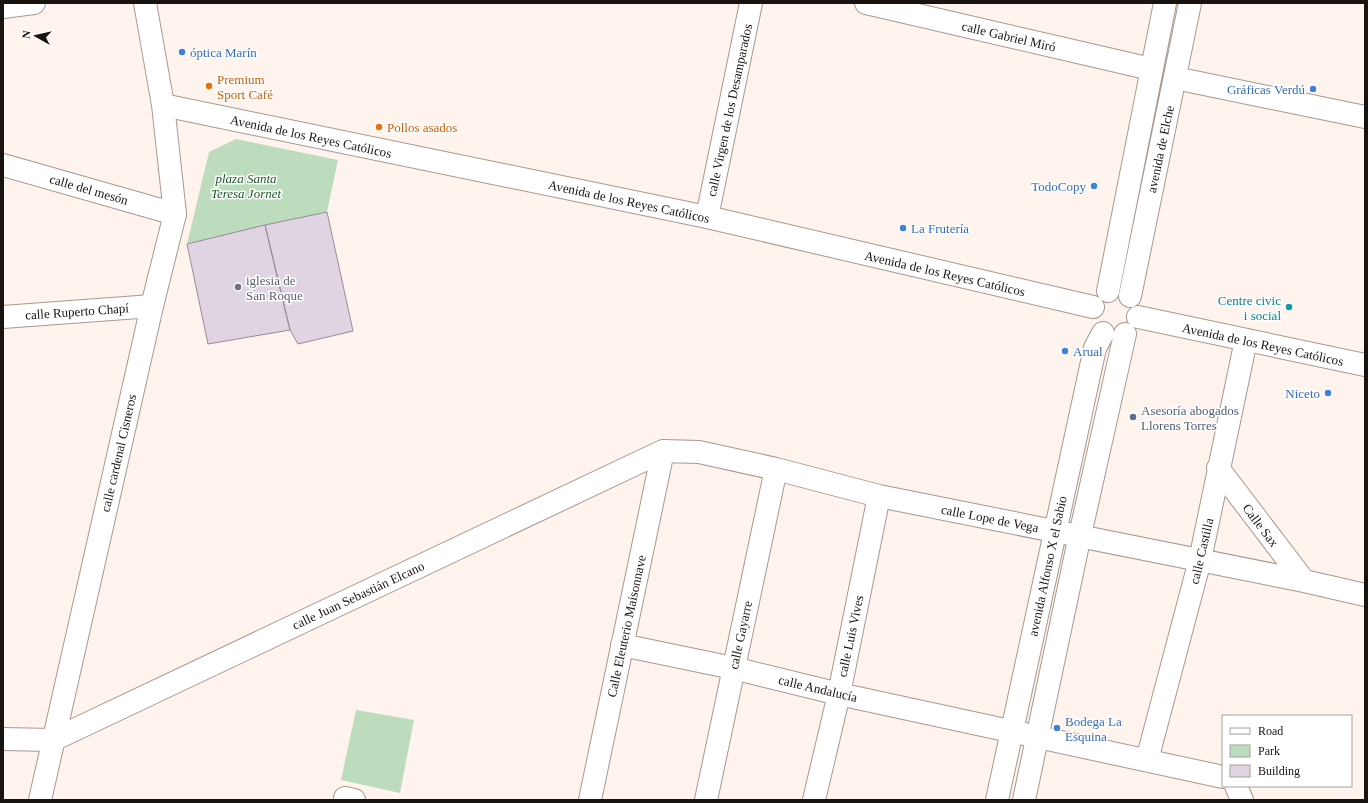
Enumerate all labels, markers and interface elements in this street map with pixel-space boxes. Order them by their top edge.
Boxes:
north arrow [16,16,56,56]
street label: calle Gabriel Miró [960,18,1057,55]
street label: calle Virgen de los Desamparados [704,22,755,198]
text: N [20,30,33,39]
place label: óptica Marín [190,45,257,60]
marker: óptica Marín [177,47,187,57]
place label: Premium Sport Café [217,72,273,102]
marker: Premium Sport Café [204,81,214,91]
place label: Gráficas Verdú [1227,82,1305,97]
marker: Gráficas Verdú [1308,84,1318,94]
street label: avenida de Elche [1144,104,1177,194]
street label: Avenida de los Reyes Católicos [229,112,393,161]
place label: Pollos asados [387,120,457,135]
marker: Pollos asados [374,122,384,132]
street label: calle del mesón [48,171,130,208]
park label: plaza Santa Teresa Jornet [211,171,281,201]
street label: Avenida de los Reyes Católicos [547,177,711,226]
place label: TodoCopy [1031,179,1086,194]
marker: TodoCopy [1089,181,1099,191]
place label: La Frutería [911,221,969,236]
marker: La Frutería [898,223,908,233]
street label: Avenida de los Reyes Católicos [863,248,1027,299]
place label: iglesia de San Roque [246,273,303,303]
marker: iglesia de San Roque [233,282,243,292]
place label: Centre civic i social [1218,293,1281,323]
street label: calle Ruperto Chapí [25,300,130,323]
marker: Centre civic i social [1284,302,1294,312]
street label: Avenida de los Reyes Católicos [1181,320,1345,369]
place label: Arual [1073,344,1103,359]
marker: Arual [1060,346,1070,356]
place label: Niceto [1285,386,1320,401]
marker: Niceto [1323,388,1333,398]
street label: calle cardenal Cisneros [98,393,139,514]
place label: Asesoría abogados Llorens Torres [1141,403,1239,433]
marker: Asesoría abogados Llorens Torres [1128,412,1138,422]
street label: avenida Alfonso X el Sabio [1025,495,1070,638]
street label: Calle Sax [1240,501,1282,550]
street label: calle Lope de Vega [940,502,1040,535]
street label: calle Castilla [1187,516,1216,586]
street label: Calle Eleuterio Maisonnave [604,553,649,699]
street label: calle Juan Sebastián Elcano [290,558,427,633]
street label: calle Luis Vives [834,594,867,678]
street label: calle Gayarre [726,599,755,671]
street label: calle Andalucía [777,672,859,705]
place label: Bodega La Esquina [1065,714,1122,744]
legend [1222,715,1352,787]
marker: Bodega La Esquina [1052,723,1062,733]
text: Road [1258,724,1283,738]
text: Park [1258,744,1280,758]
text: Building [1258,764,1300,778]

